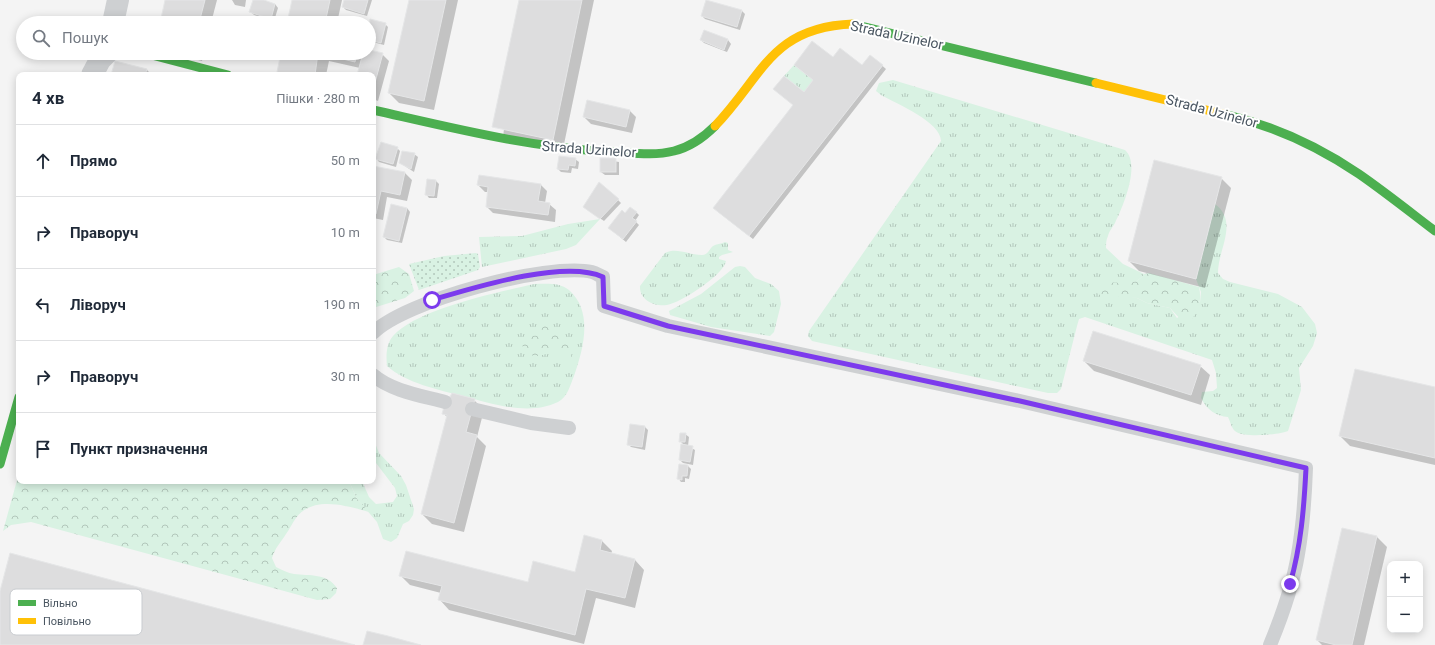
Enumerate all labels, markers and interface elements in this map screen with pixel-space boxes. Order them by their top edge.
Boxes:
search box [16,16,376,60]
street label: Strada Uzinelor [849,17,945,53]
icon: search [30,27,52,49]
text: Пошук [62,29,109,47]
text: 4 хв [32,88,64,108]
text: Пішки · 280 m [276,91,360,106]
street label: Strada Uzinelor [1164,91,1260,131]
street label: Strada Uzinelor [541,138,637,160]
icon: ahead [32,150,54,172]
text: Прямо [70,152,117,170]
text: 50 m [331,153,360,168]
icon: right [32,222,54,244]
text: Праворуч [70,224,138,242]
text: 10 m [331,225,360,240]
route start [423,291,441,309]
icon: left [32,294,54,316]
text: Ліворуч [70,296,126,314]
text: 190 m [323,297,360,312]
icon: right [32,366,54,388]
text: Праворуч [70,368,138,386]
text: 30 m [331,369,360,384]
icon: arrive [32,438,54,460]
text: Пункт призначення [70,440,208,458]
map controls [1387,561,1423,633]
button: + [1387,561,1423,597]
route end [1281,575,1299,593]
legend [10,589,142,635]
text: Вільно [43,597,77,610]
button: − [1387,597,1423,633]
text: Повільно [43,615,91,628]

